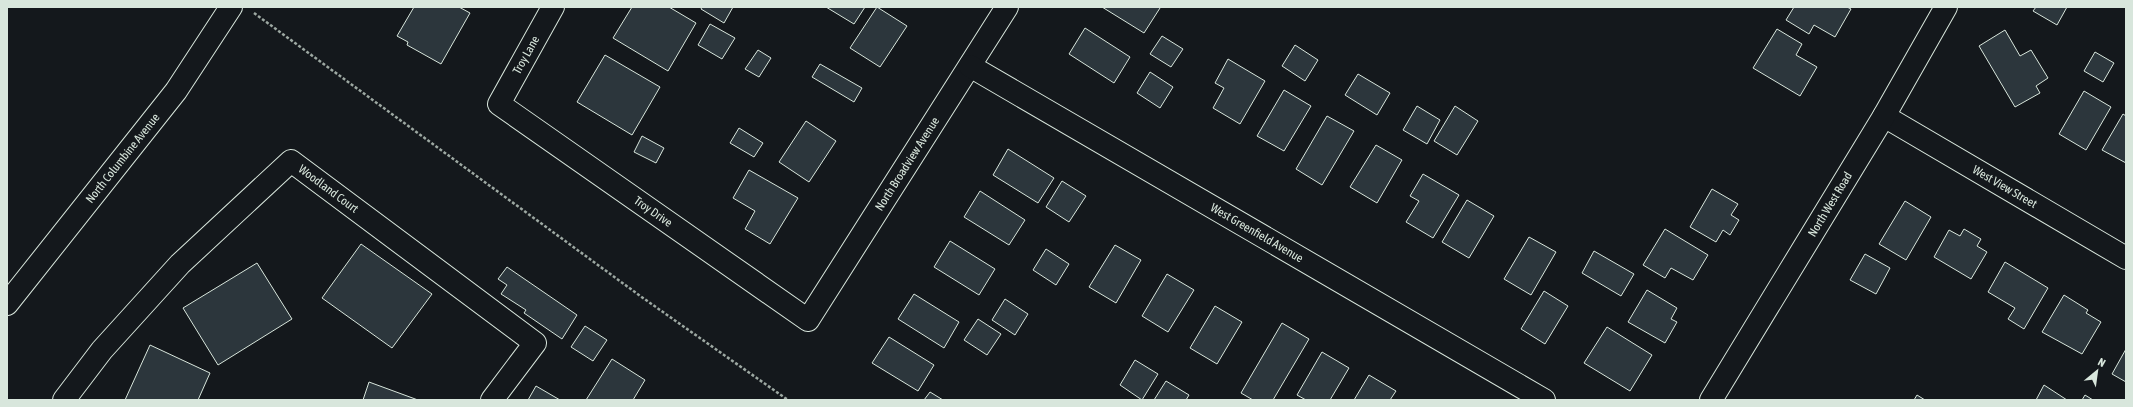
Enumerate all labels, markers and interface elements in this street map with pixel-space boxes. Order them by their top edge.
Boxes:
street label: Troy Lane [510,33,542,77]
street label: North Columbine Avenue [83,111,162,206]
street label: North Broadview Avenue [872,114,942,213]
street label: Woodland Court [296,162,361,216]
street label: West View Street [1970,163,2040,211]
street label: North West Road [1805,170,1855,239]
street label: Troy Drive [631,193,675,230]
street label: West Greenfield Avenue [1208,201,1306,265]
north arrow [2077,351,2117,391]
text: N [2096,355,2108,369]

